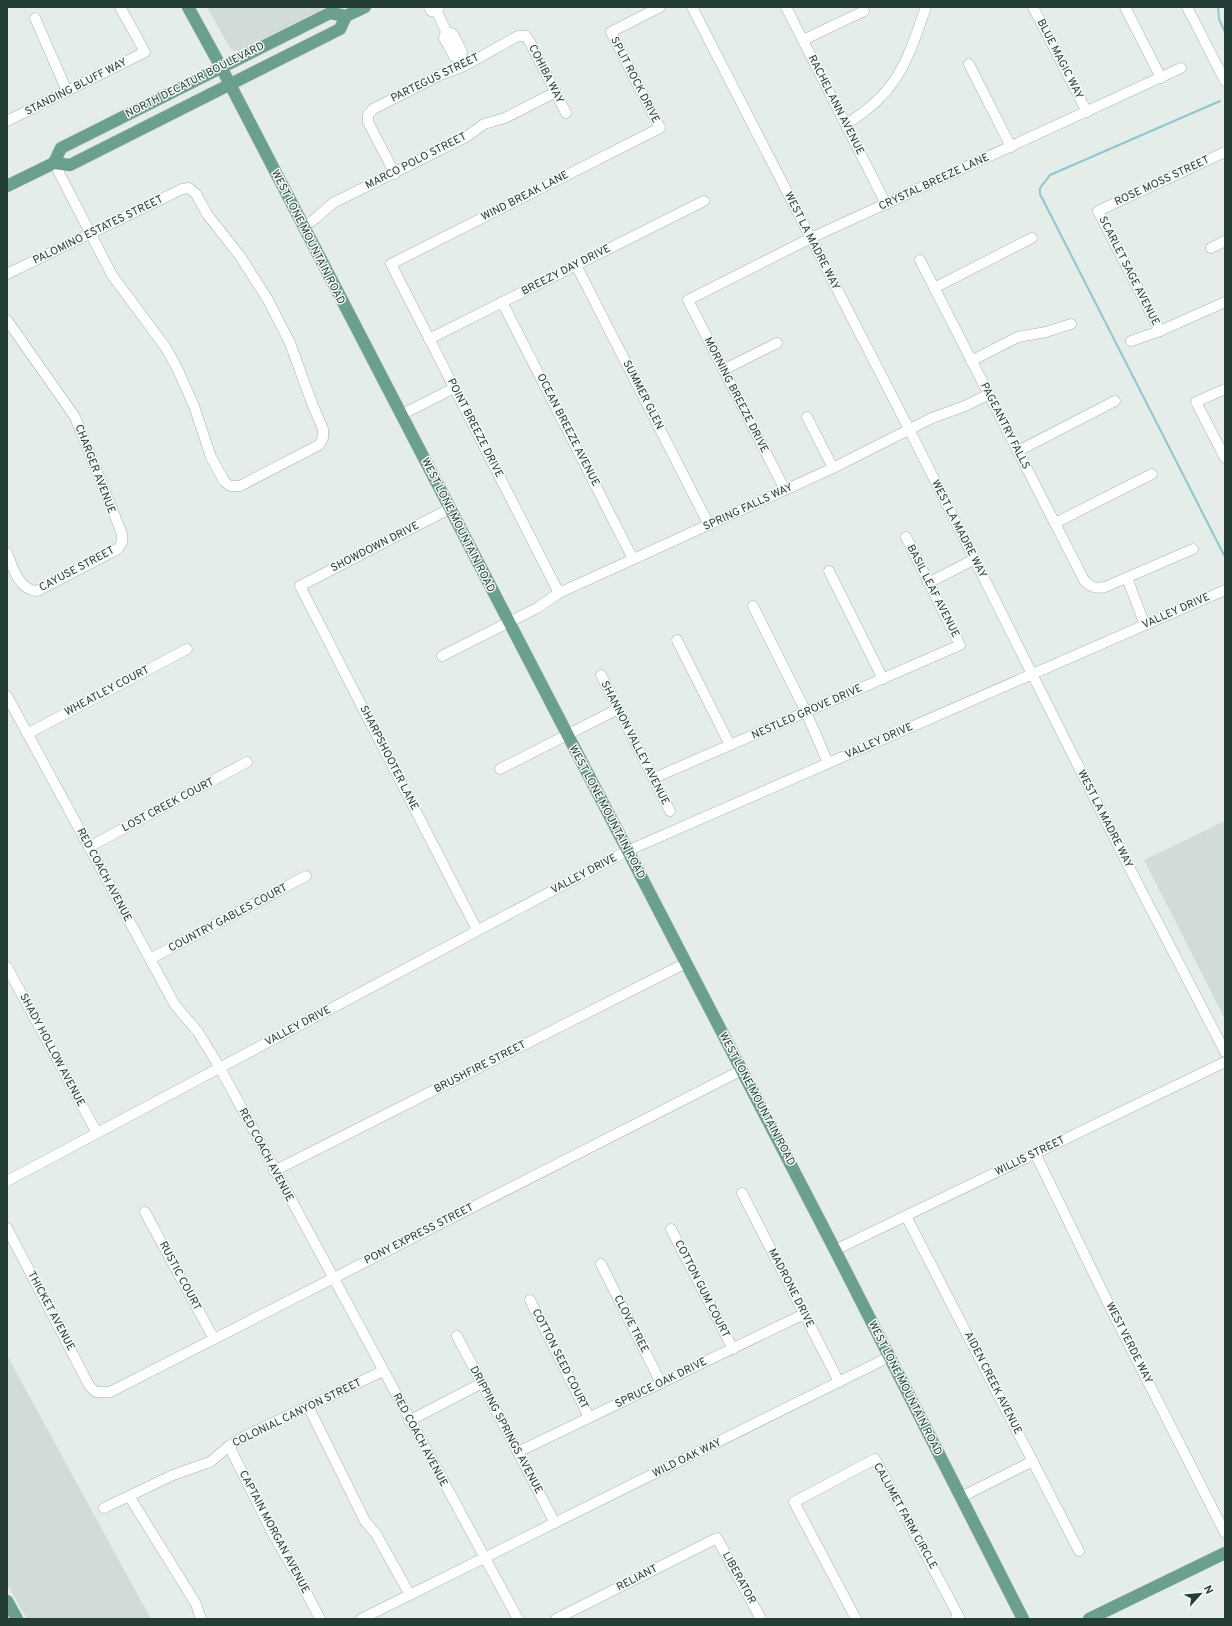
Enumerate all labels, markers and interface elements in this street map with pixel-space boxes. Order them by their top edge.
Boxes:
street label: BLUE MAGIC WAY [1034,17,1086,101]
street label: SPLIT ROCK DRIVE [607,35,663,125]
street label: NORTH DECATUR BOULEVARD [123,39,267,121]
street label: COHIBA WAY [525,42,567,106]
street label: PARTEGUS STREET [388,51,482,105]
street label: RACHEL ANN AVENUE [805,53,867,157]
street label: STANDING BLUFF WAY [23,55,129,119]
street label: MARCO POLO STREET [363,129,469,193]
street label: CRYSTAL BREEZE LANE [877,150,991,214]
street label: ROSE MOSS STREET [1112,153,1212,209]
street label: WEST LONE MOUNTAIN ROAD [268,167,348,307]
street label: WIND BREAK LANE [479,168,571,224]
street label: WEST LA MADRE WAY [781,190,843,292]
street label: PALOMINO ESTATES STREET [31,192,165,268]
street label: SCARLET SAGE AVENUE [1095,214,1163,328]
street label: BREEZY DAY DRIVE [519,242,613,298]
street label: MORNING BREEZE DRIVE [701,335,771,455]
street label: SUMMER GLEN [619,358,667,432]
street label: OCEAN BREEZE AVENUE [533,371,603,489]
street label: POINT BREEZE DRIVE [444,376,506,480]
street label: PAGEANTRY FALLS [977,380,1033,472]
street label: CHARGER AVENUE [72,422,118,516]
street label: WEST LONE MOUNTAIN ROAD [418,455,498,595]
street label: WEST LA MADRE WAY [928,478,990,580]
street label: SPRING FALLS WAY [701,480,795,534]
street label: SHOWDOWN DRIVE [329,519,421,575]
street label: BASIL LEAF AVENUE [903,542,963,640]
street label: CAYUSE STREET [37,543,117,595]
street label: VALLEY DRIVE [1140,590,1212,632]
street label: WHEATLEY COURT [62,663,152,719]
street label: SHANNON VALLEY AVENUE [598,679,672,807]
street label: NESTLED GROVE DRIVE [750,681,864,743]
street label: SHARPSHOOTER LANE [356,703,422,813]
street label: VALLEY DRIVE [843,720,915,762]
street label: WEST LONE MOUNTAIN ROAD [566,743,648,881]
street label: WEST LA MADRE WAY [1074,768,1136,870]
street label: LOST CREEK COURT [120,775,216,835]
street label: RED COACH AVENUE [73,826,135,924]
street label: VALLEY DRIVE [549,851,619,897]
street label: COUNTRY GABLES COURT [166,881,290,955]
street label: SHADY HOLLOW AVENUE [16,991,88,1109]
street label: VALLEY DRIVE [263,1003,333,1049]
street label: WEST LONE MOUNTAIN ROAD [716,1030,798,1168]
street label: BRUSHFIRE STREET [432,1038,528,1096]
street label: RED COACH AVENUE [235,1106,297,1204]
street label: WILLIS STREET [993,1133,1067,1179]
street label: PONY EXPRESS STREET [362,1200,476,1268]
street label: COTTON GUM COURT [671,1238,733,1340]
street label: RUSTIC COURT [156,1239,204,1313]
street label: MADRONE DRIVE [765,1246,817,1330]
street label: THICKET AVENUE [24,1269,78,1353]
street label: CLOVE TREE [610,1293,652,1355]
street label: WEST VERDE WAY [1102,1300,1156,1386]
street label: COTTON SEED COURT [529,1306,591,1412]
street label: WEST LONE MOUNTAIN ROAD [865,1318,945,1458]
street label: AIDEN CREEK AVENUE [961,1329,1025,1437]
street label: SPRUCE OAK DRIVE [613,1355,709,1411]
street label: DRIPPING SPRINGS AVENUE [466,1364,546,1496]
street label: COLONIAL CANYON STREET [230,1376,364,1450]
street label: RED COACH AVENUE [389,1391,451,1489]
street label: WILD OAK WAY [650,1435,724,1481]
street label: CALUMET FARM CIRCLE [870,1460,940,1572]
street label: CAPTAIN MORGAN AVENUE [236,1468,312,1596]
street label: LIBERATOR [719,1550,759,1606]
street label: RELIANT [614,1562,660,1594]
north arrow [1180,1574,1220,1614]
text: N [1200,1583,1216,1597]

